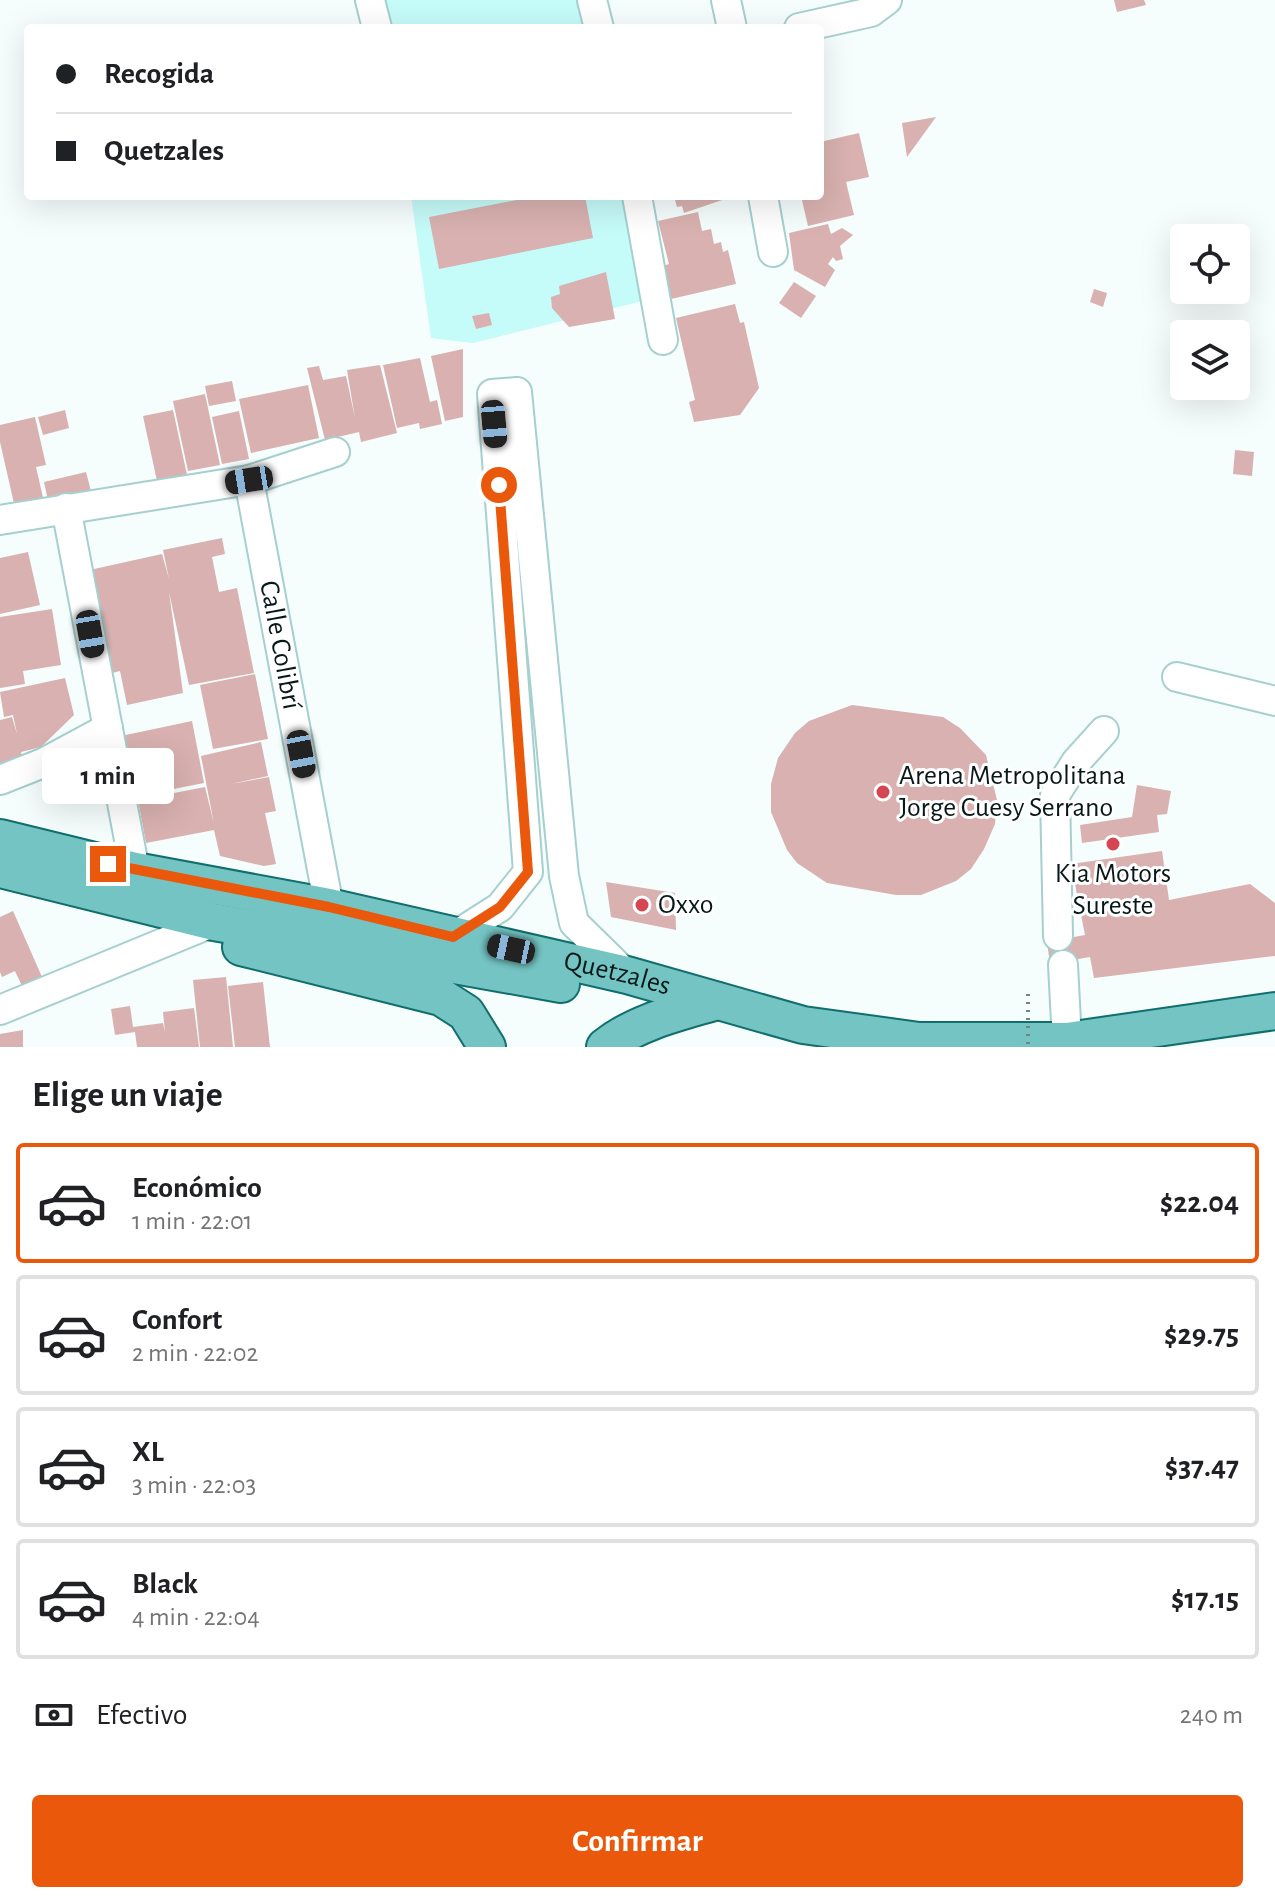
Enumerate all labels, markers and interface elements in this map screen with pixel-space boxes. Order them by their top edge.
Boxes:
text: Recogida [104,59,214,89]
text: Quetzales [104,136,224,166]
map controls [1170,224,1250,400]
button: locate [1170,224,1250,304]
button: layers [1170,320,1250,400]
car [480,399,508,449]
car [223,464,275,496]
route start [481,467,517,503]
street label: Calle Colibrí [254,579,306,712]
car [74,608,106,660]
car [285,728,317,780]
callout: 1 min [42,748,174,804]
place label: Arena Metropolitana Jorge Cuesy Serrano [899,762,1126,822]
text: 1 min [81,763,135,789]
marker: Arena Metropolitana Jorge Cuesy Serrano [874,783,892,801]
marker: Kia Motors Sureste [1104,835,1122,853]
route end [90,846,126,882]
place label: Kia Motors Sureste [1055,860,1171,920]
place label: Oxxo [658,891,713,919]
marker: Oxxo [633,896,651,914]
car [485,932,537,966]
street label: Quetzales [561,947,674,1001]
text: Elige un viaje [32,1077,223,1113]
icon: car [36,1167,108,1239]
text: Económico [132,1173,262,1203]
text: $22.04 [1160,1188,1239,1218]
text: 1 min · 22:01 [132,1208,253,1234]
icon: car [36,1299,108,1371]
text: Confort [132,1305,222,1335]
text: $29.75 [1164,1320,1239,1350]
text: 2 min · 22:02 [132,1340,258,1366]
icon: car [36,1431,108,1503]
text: XL [132,1437,164,1467]
text: $37.47 [1165,1452,1239,1482]
text: 3 min · 22:03 [132,1472,256,1498]
icon: car [36,1563,108,1635]
text: Black [132,1569,198,1599]
text: $17.15 [1171,1584,1239,1614]
text: 4 min · 22:04 [132,1604,260,1630]
icon: cash [32,1693,76,1737]
text: Efectivo [96,1700,188,1730]
text: 240 m [1180,1702,1243,1728]
button: Confirmar [32,1795,1243,1887]

